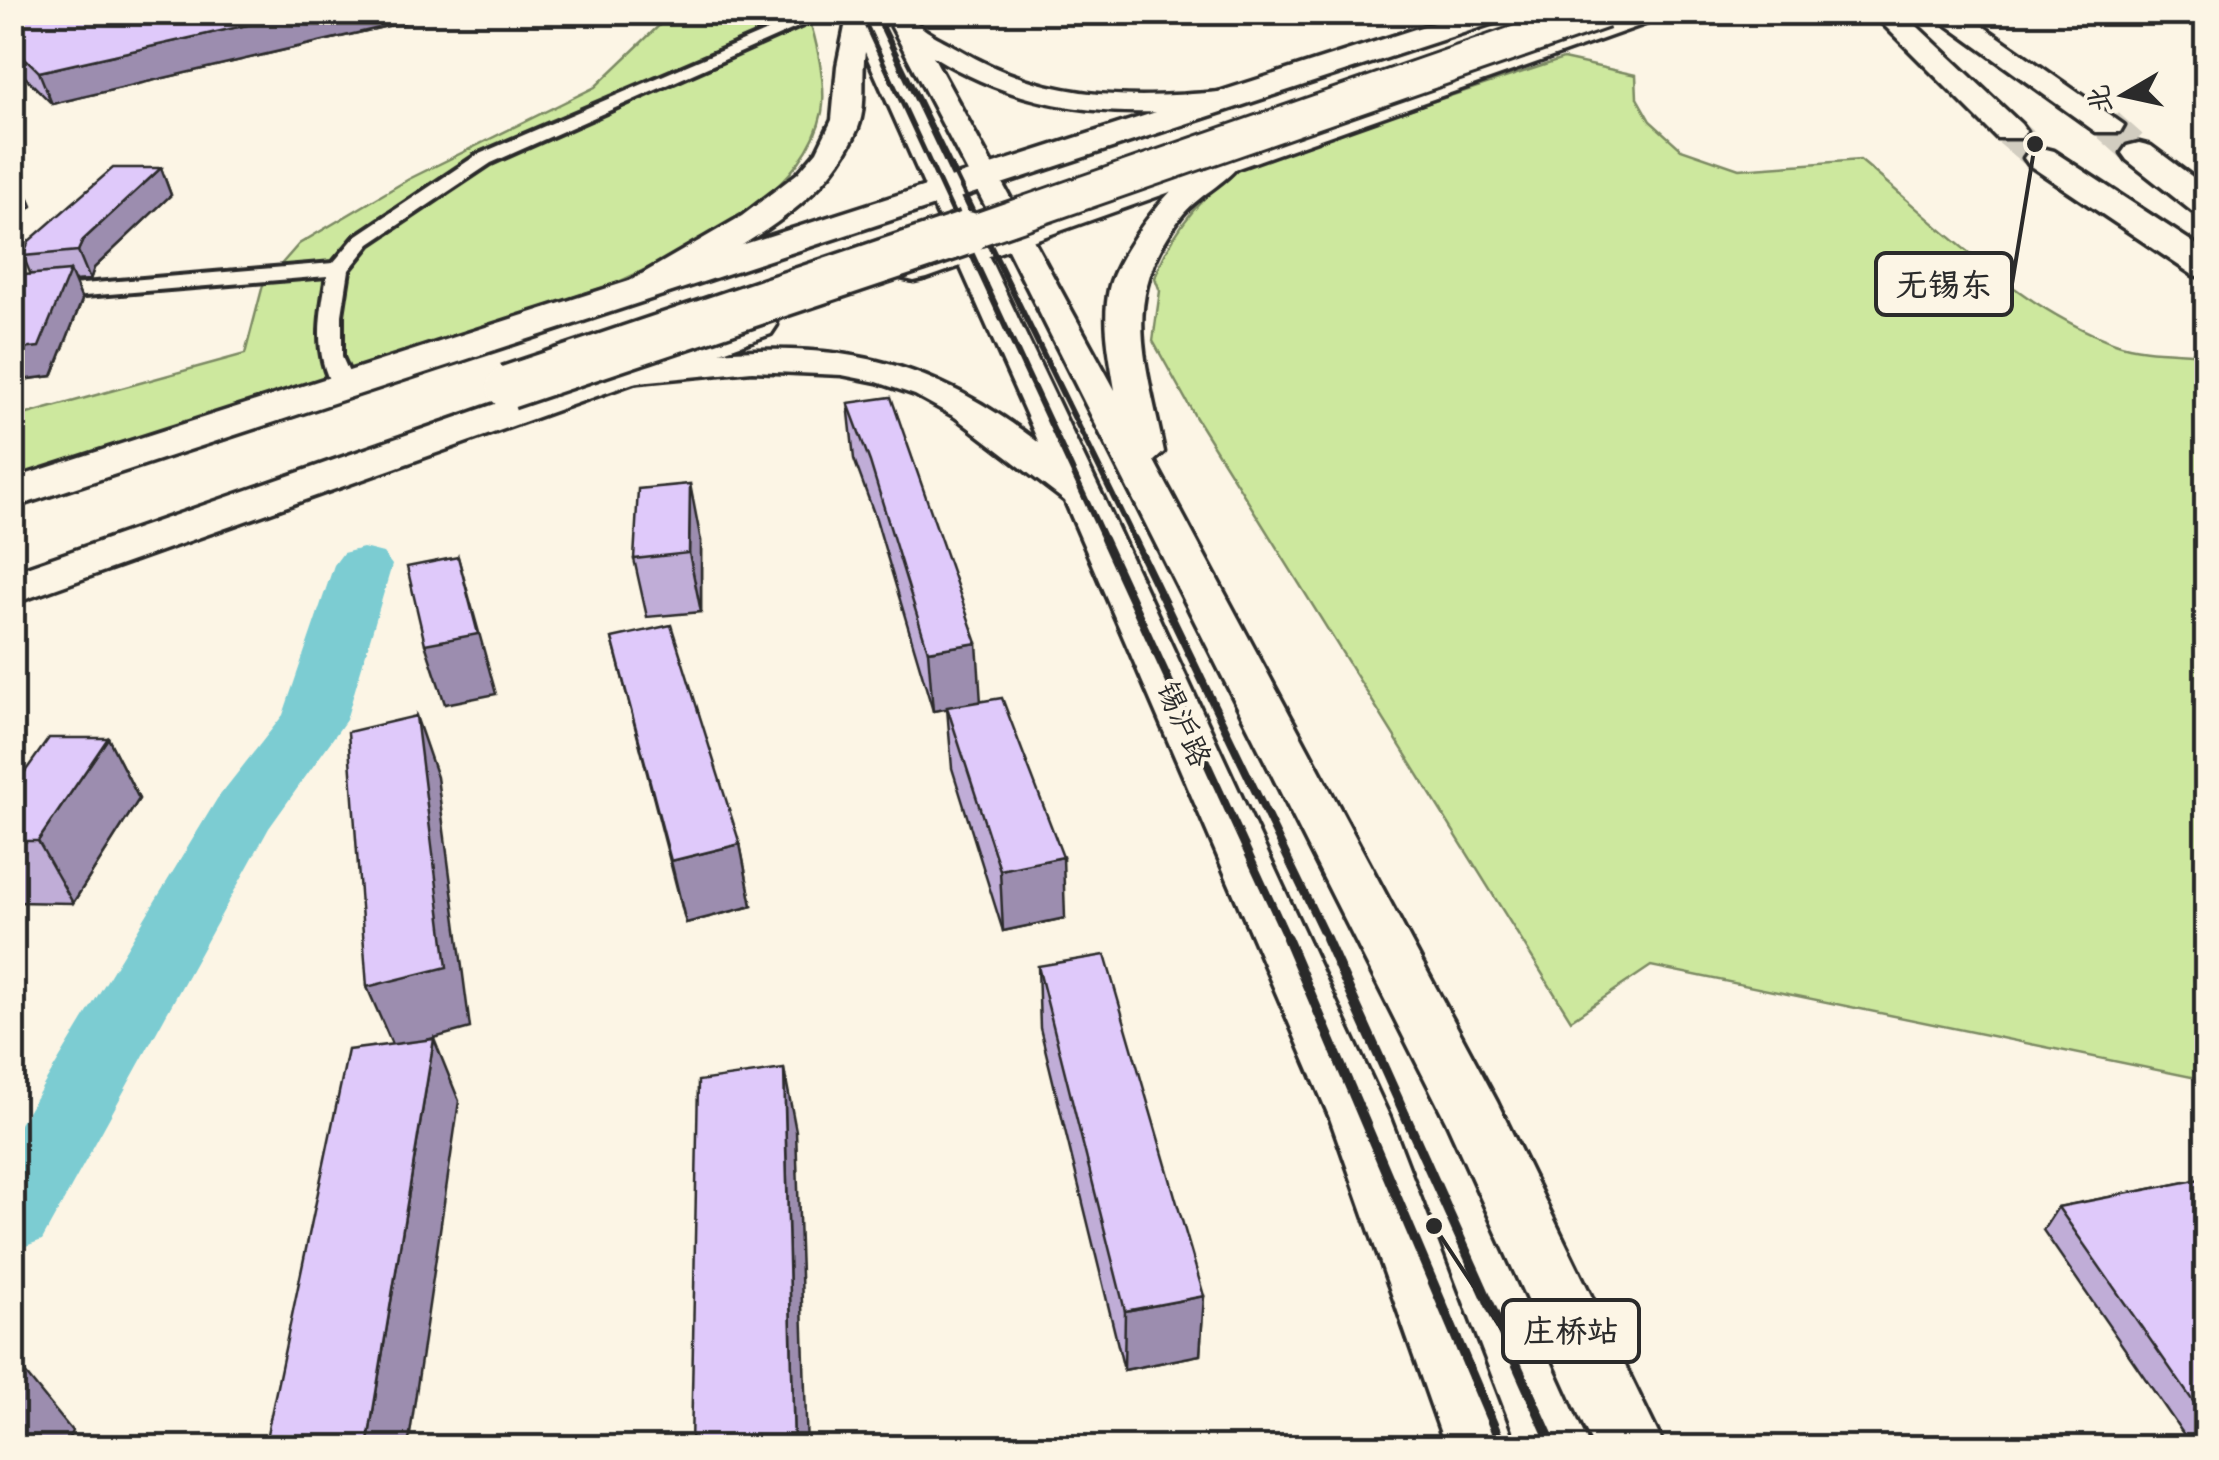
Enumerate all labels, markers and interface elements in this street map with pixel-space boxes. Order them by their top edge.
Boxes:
north arrow [2074,45,2174,145]
text: 北 [2079,82,2122,116]
callout: 无锡东 [1876,253,2012,315]
text: 无锡东 [1896,264,1992,309]
street label: 锡沪路 [1146,675,1221,774]
callout: 庄桥站 [1503,1300,1639,1362]
text: 庄桥站 [1523,1310,1619,1355]

